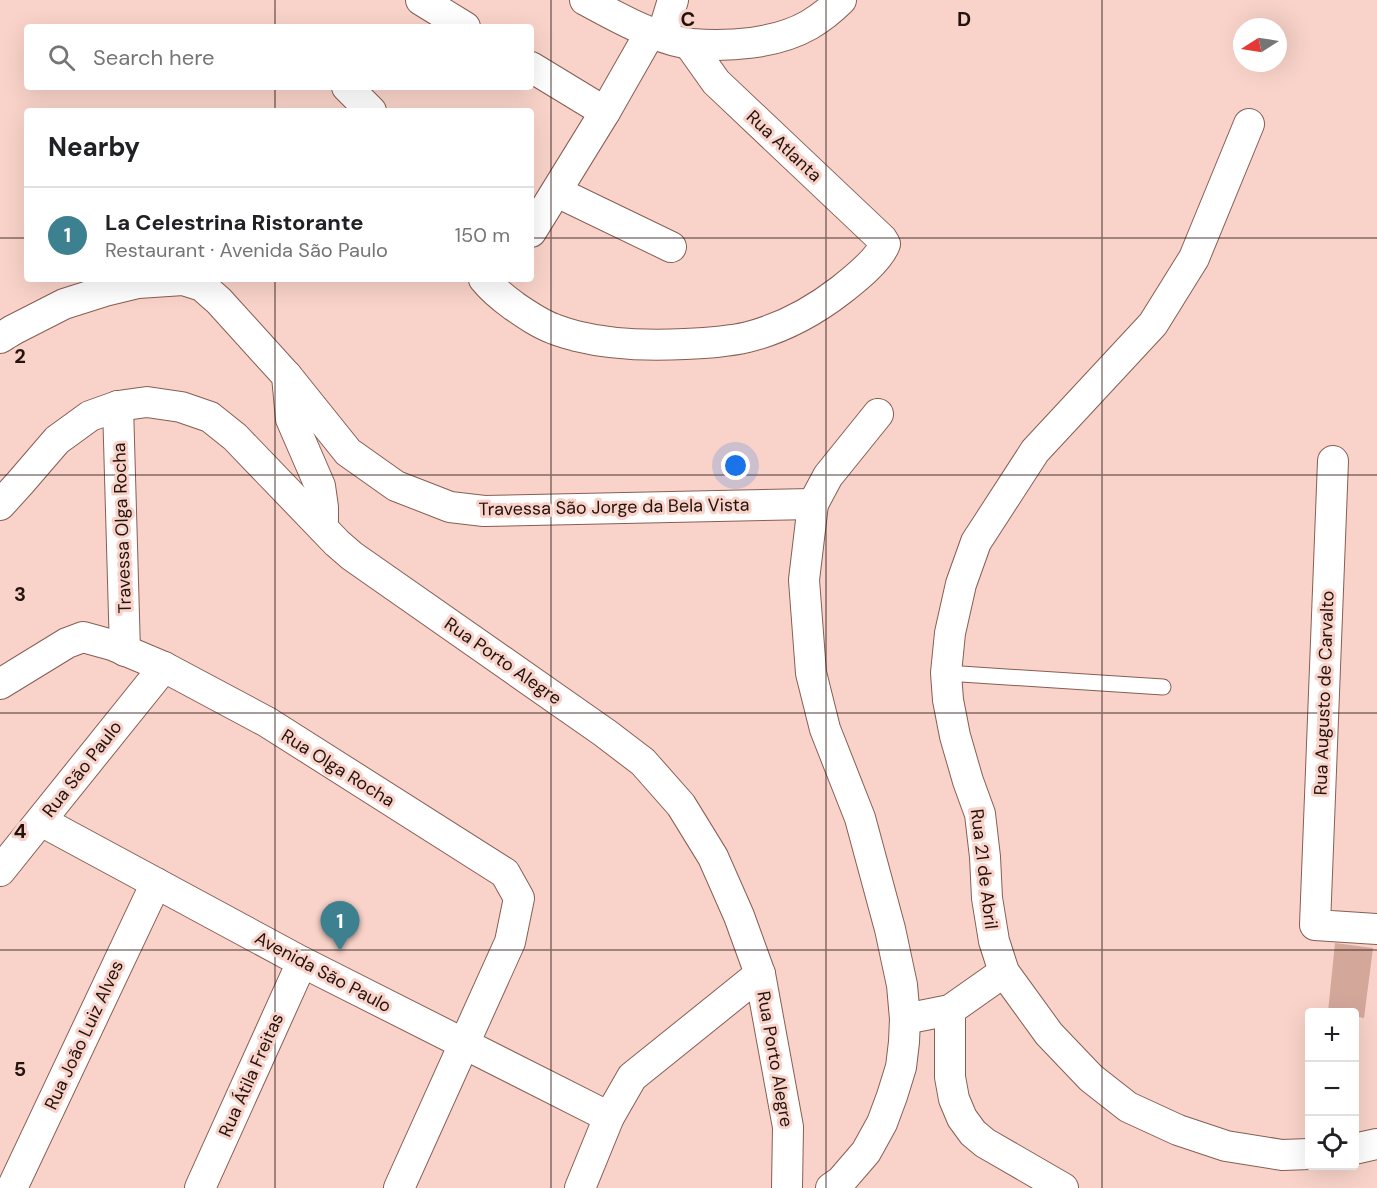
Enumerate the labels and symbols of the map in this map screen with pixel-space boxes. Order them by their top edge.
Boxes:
text: C [681,6,695,32]
text: D [957,6,971,32]
north arrow [1233,18,1287,72]
street label: Rua Atlanta [741,105,827,187]
text: 2 [14,343,26,369]
street label: Travessa Olga Rocha [107,442,137,614]
your location [721,451,750,480]
street label: Travessa São Jorge da Bela Vista [478,493,750,521]
text: 3 [14,581,26,607]
street label: Rua Augusto de Carvalto [1308,590,1340,796]
street label: Rua Porto Alegre [440,612,566,710]
street label: Rua São Paulo [37,716,127,822]
street label: Rua Olga Rocha [277,724,399,812]
street label: Rua 21 de Abril [965,808,1003,930]
text: 4 [14,818,27,844]
pin: 1 [320,902,360,951]
street label: Avenida São Paulo [251,926,395,1018]
street label: Rua João Luiz Alves [39,957,129,1113]
street label: Rua Porto Alegre [751,989,799,1129]
street label: Rua Átila Freitas [213,1009,289,1141]
text: 5 [14,1056,26,1082]

